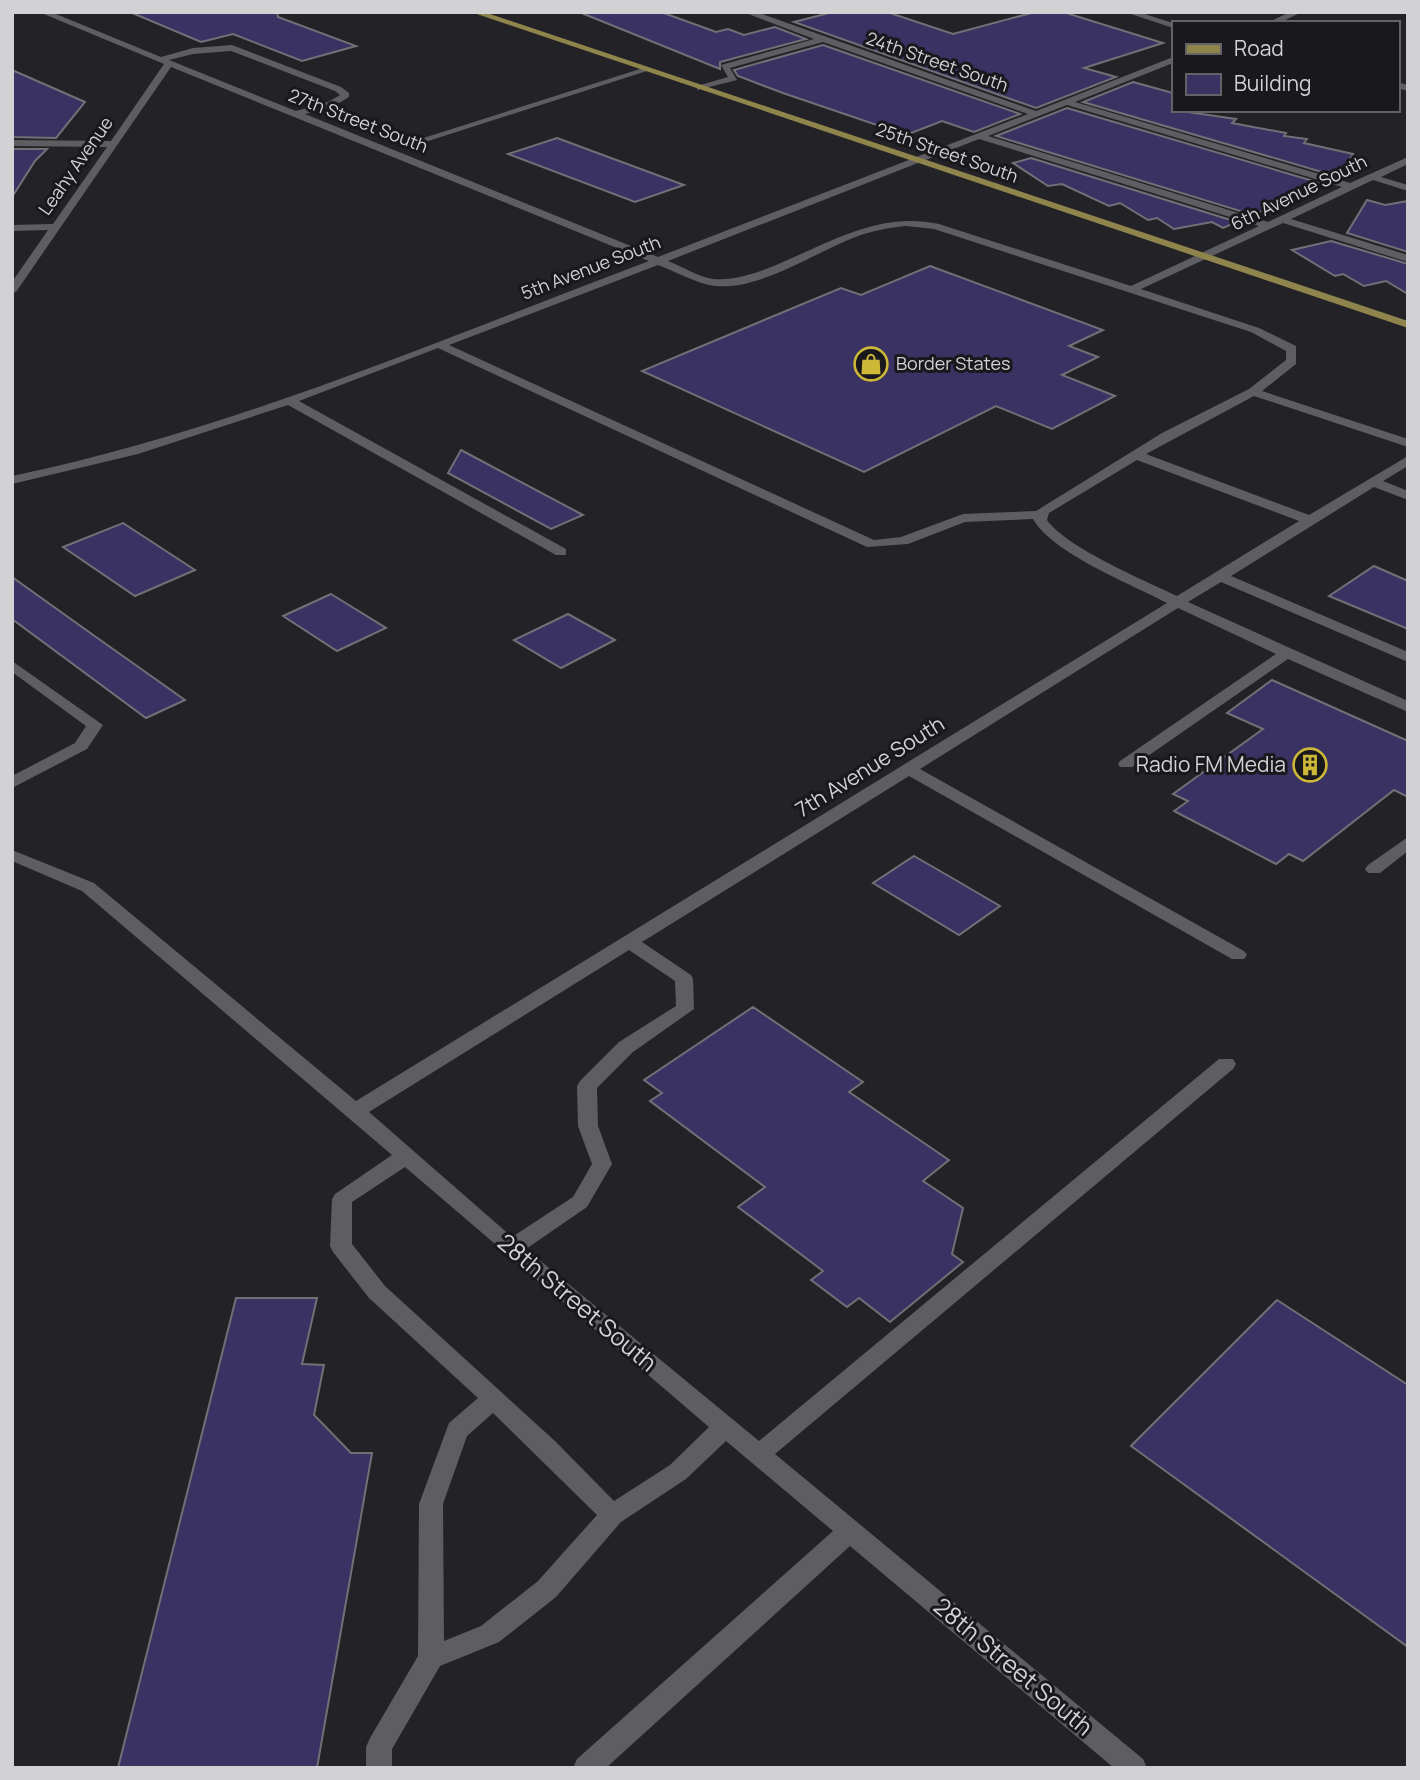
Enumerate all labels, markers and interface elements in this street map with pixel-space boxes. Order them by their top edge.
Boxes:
legend [1172,21,1399,112]
street label: 24th Street South [863,25,1012,97]
text: Road [1234,34,1284,62]
text: Building [1234,69,1311,97]
street label: 27th Street South [285,82,432,158]
street label: Leahy Avenue [32,111,118,219]
street label: 25th Street South [873,116,1022,188]
street label: 6th Avenue South [1227,149,1370,235]
street label: 5th Avenue South [518,229,664,305]
shop icon: Border States [852,345,890,383]
place label: Border States [896,351,1010,375]
street label: 7th Avenue South [790,709,949,823]
building icon: Radio FM Media [1291,746,1329,784]
place label: Radio FM Media [1136,750,1286,778]
street label: 28th Street South [491,1225,665,1378]
street label: 28th Street South [927,1589,1101,1742]

